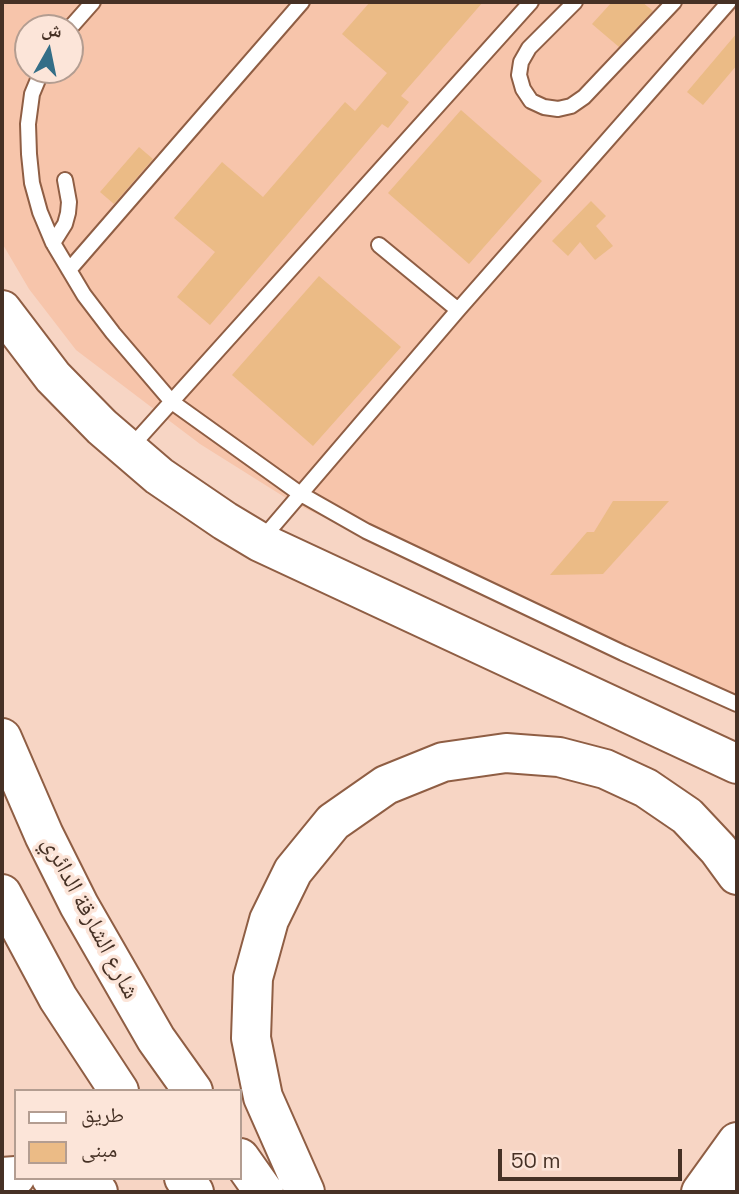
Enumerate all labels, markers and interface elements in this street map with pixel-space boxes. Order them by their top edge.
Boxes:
north arrow [14,14,84,84]
text: ش [40,16,64,44]
street label: شارع الشارقة الدائري [35,832,145,1004]
legend [14,1089,242,1180]
text: طريق [81,1101,124,1128]
scale bar [501,1134,685,1178]
text: مبنى [81,1136,117,1163]
text: 50 m [511,1147,561,1174]

